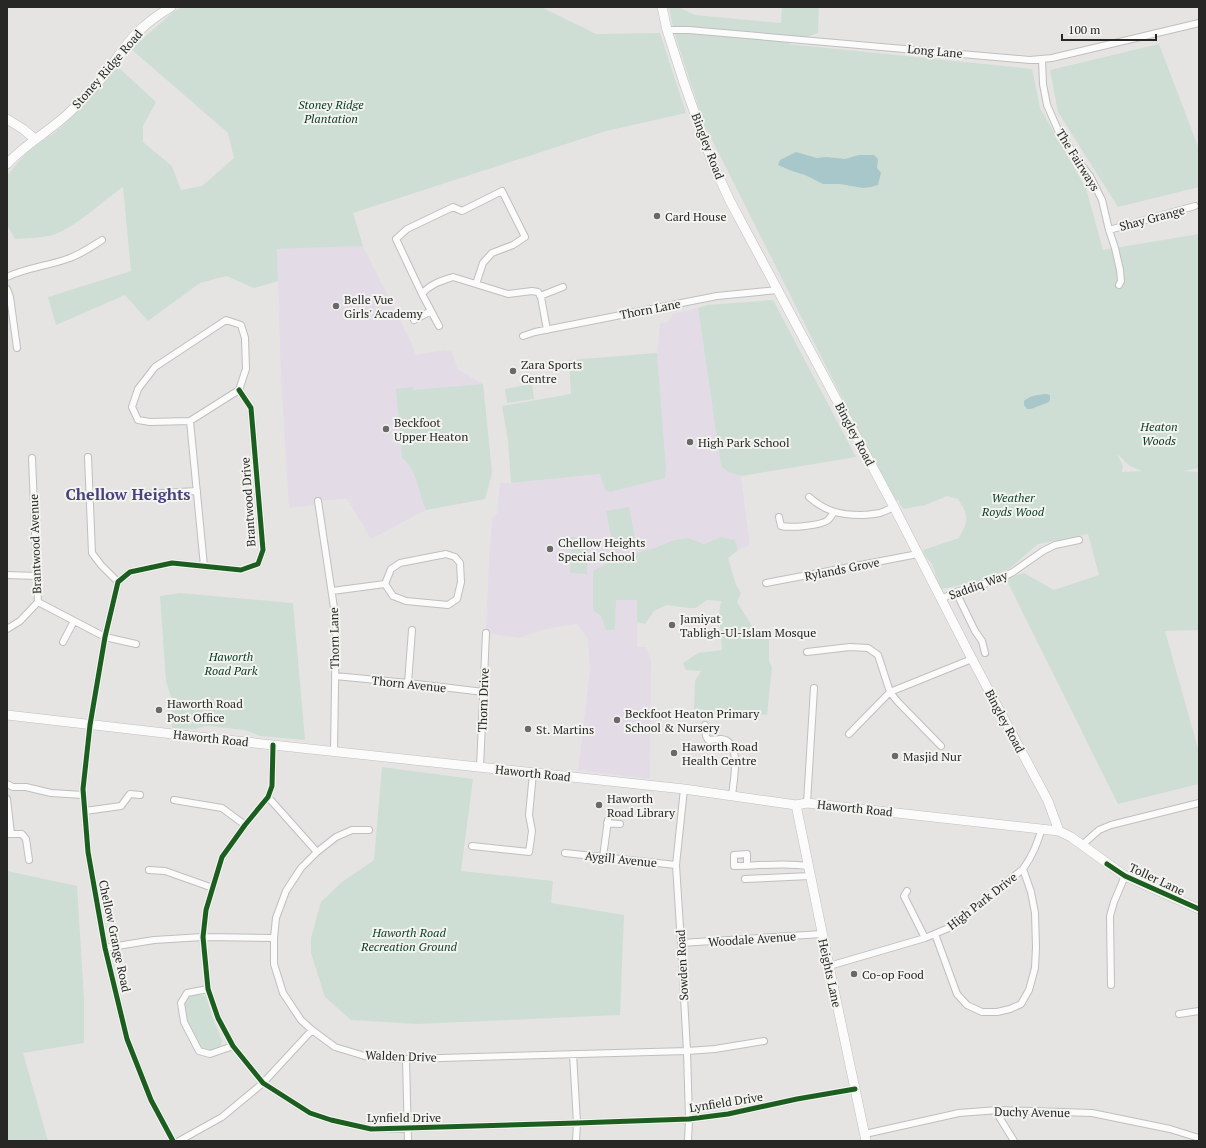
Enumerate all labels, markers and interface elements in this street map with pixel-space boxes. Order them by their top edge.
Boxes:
scale bar [1062,16,1156,42]
text: 100 m [1068,22,1101,37]
street label: Stoney Ridge Road [69,26,145,111]
street label: Long Lane [907,41,963,61]
park label: Stoney Ridge Plantation [298,97,364,126]
street label: Bingley Road [689,111,728,181]
street label: The Fairways [1053,126,1103,194]
street label: Shay Grange [1118,202,1186,234]
place label: Card House [665,209,726,224]
marker: Card House [652,211,662,221]
place label: Belle Vue Girls' Academy [344,292,424,321]
street label: Thorn Lane [618,296,682,322]
marker: Belle Vue Girls' Academy [331,301,341,311]
place label: Zara Sports Centre [521,357,582,386]
marker: Zara Sports Centre [508,366,518,376]
street label: Bingley Road [832,400,878,469]
place label: Beckfoot Upper Heaton [394,415,468,444]
park label: Heaton Woods [1139,419,1178,448]
marker: Beckfoot Upper Heaton [381,424,391,434]
place label: High Park School [698,435,790,450]
marker: High Park School [685,437,695,447]
street label: Brantwood Drive [237,457,259,547]
district label: Chellow Heights [65,483,191,505]
park label: Weather Royds Wood [981,490,1045,519]
street label: Brantwood Avenue [26,494,44,594]
place label: Chellow Heights Special School [558,535,646,564]
marker: Chellow Heights Special School [545,544,555,554]
street label: Rylands Grove [803,554,881,584]
street label: Saddiq Way [947,567,1010,603]
street label: Thorn Lane [326,607,342,669]
place label: Jamiyat Tabligh-Ul-Islam Mosque [680,611,816,640]
marker: Jamiyat Tabligh-Ul-Islam Mosque [667,620,677,630]
park label: Haworth Road Park [204,649,258,678]
street label: Thorn Drive [474,668,492,732]
street label: Thorn Avenue [371,673,447,695]
street label: Bingley Road [982,687,1028,756]
place label: Haworth Road Post Office [167,696,243,725]
marker: Haworth Road Post Office [154,705,164,715]
place label: Beckfoot Heaton Primary School & Nursery [625,706,760,735]
marker: Beckfoot Heaton Primary School & Nursery [612,715,622,725]
place label: St. Martins [536,722,594,737]
marker: St. Martins [523,724,533,734]
street label: Haworth Road [173,727,250,749]
place label: Haworth Road Health Centre [682,739,758,768]
marker: Haworth Road Health Centre [669,748,679,758]
place label: Masjid Nur [903,749,962,764]
marker: Masjid Nur [890,751,900,761]
street label: Haworth Road [495,762,572,784]
place label: Haworth Road Library [607,791,676,820]
street label: Haworth Road [817,797,894,819]
marker: Haworth Road Library [594,800,604,810]
street label: Aygill Avenue [584,848,658,870]
street label: Toller Lane [1127,860,1187,898]
street label: High Park Drive [944,869,1020,933]
street label: Chellow Grange Road [96,879,134,994]
park label: Haworth Road Recreation Ground [360,925,458,954]
street label: Woodale Avenue [708,928,796,950]
street label: Sowden Road [673,929,691,1001]
street label: Heights Lane [815,937,845,1009]
place label: Co-op Food [862,967,924,982]
marker: Co-op Food [849,969,859,979]
street label: Walden Drive [365,1047,437,1065]
street label: Lynfield Drive [688,1089,764,1115]
street label: Duchy Avenue [994,1104,1070,1120]
street label: Lynfield Drive [367,1110,441,1125]

